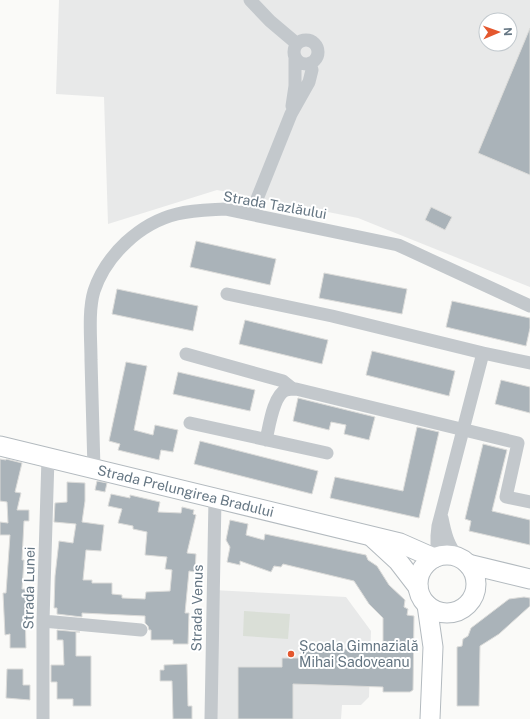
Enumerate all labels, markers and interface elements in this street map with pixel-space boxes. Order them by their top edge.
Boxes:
north arrow [478,12,518,52]
text: N [502,27,514,36]
street label: Strada Tazlăului [222,188,328,222]
street label: Strada Prelungirea Bradului [96,462,275,520]
street label: Strada Lunei [20,546,38,630]
street label: Strada Venus [188,565,206,651]
place label: Școala Gimnazială Mihai Sadoveanu [299,638,418,670]
marker: Școala Gimnazială Mihai Sadoveanu [286,649,296,659]

